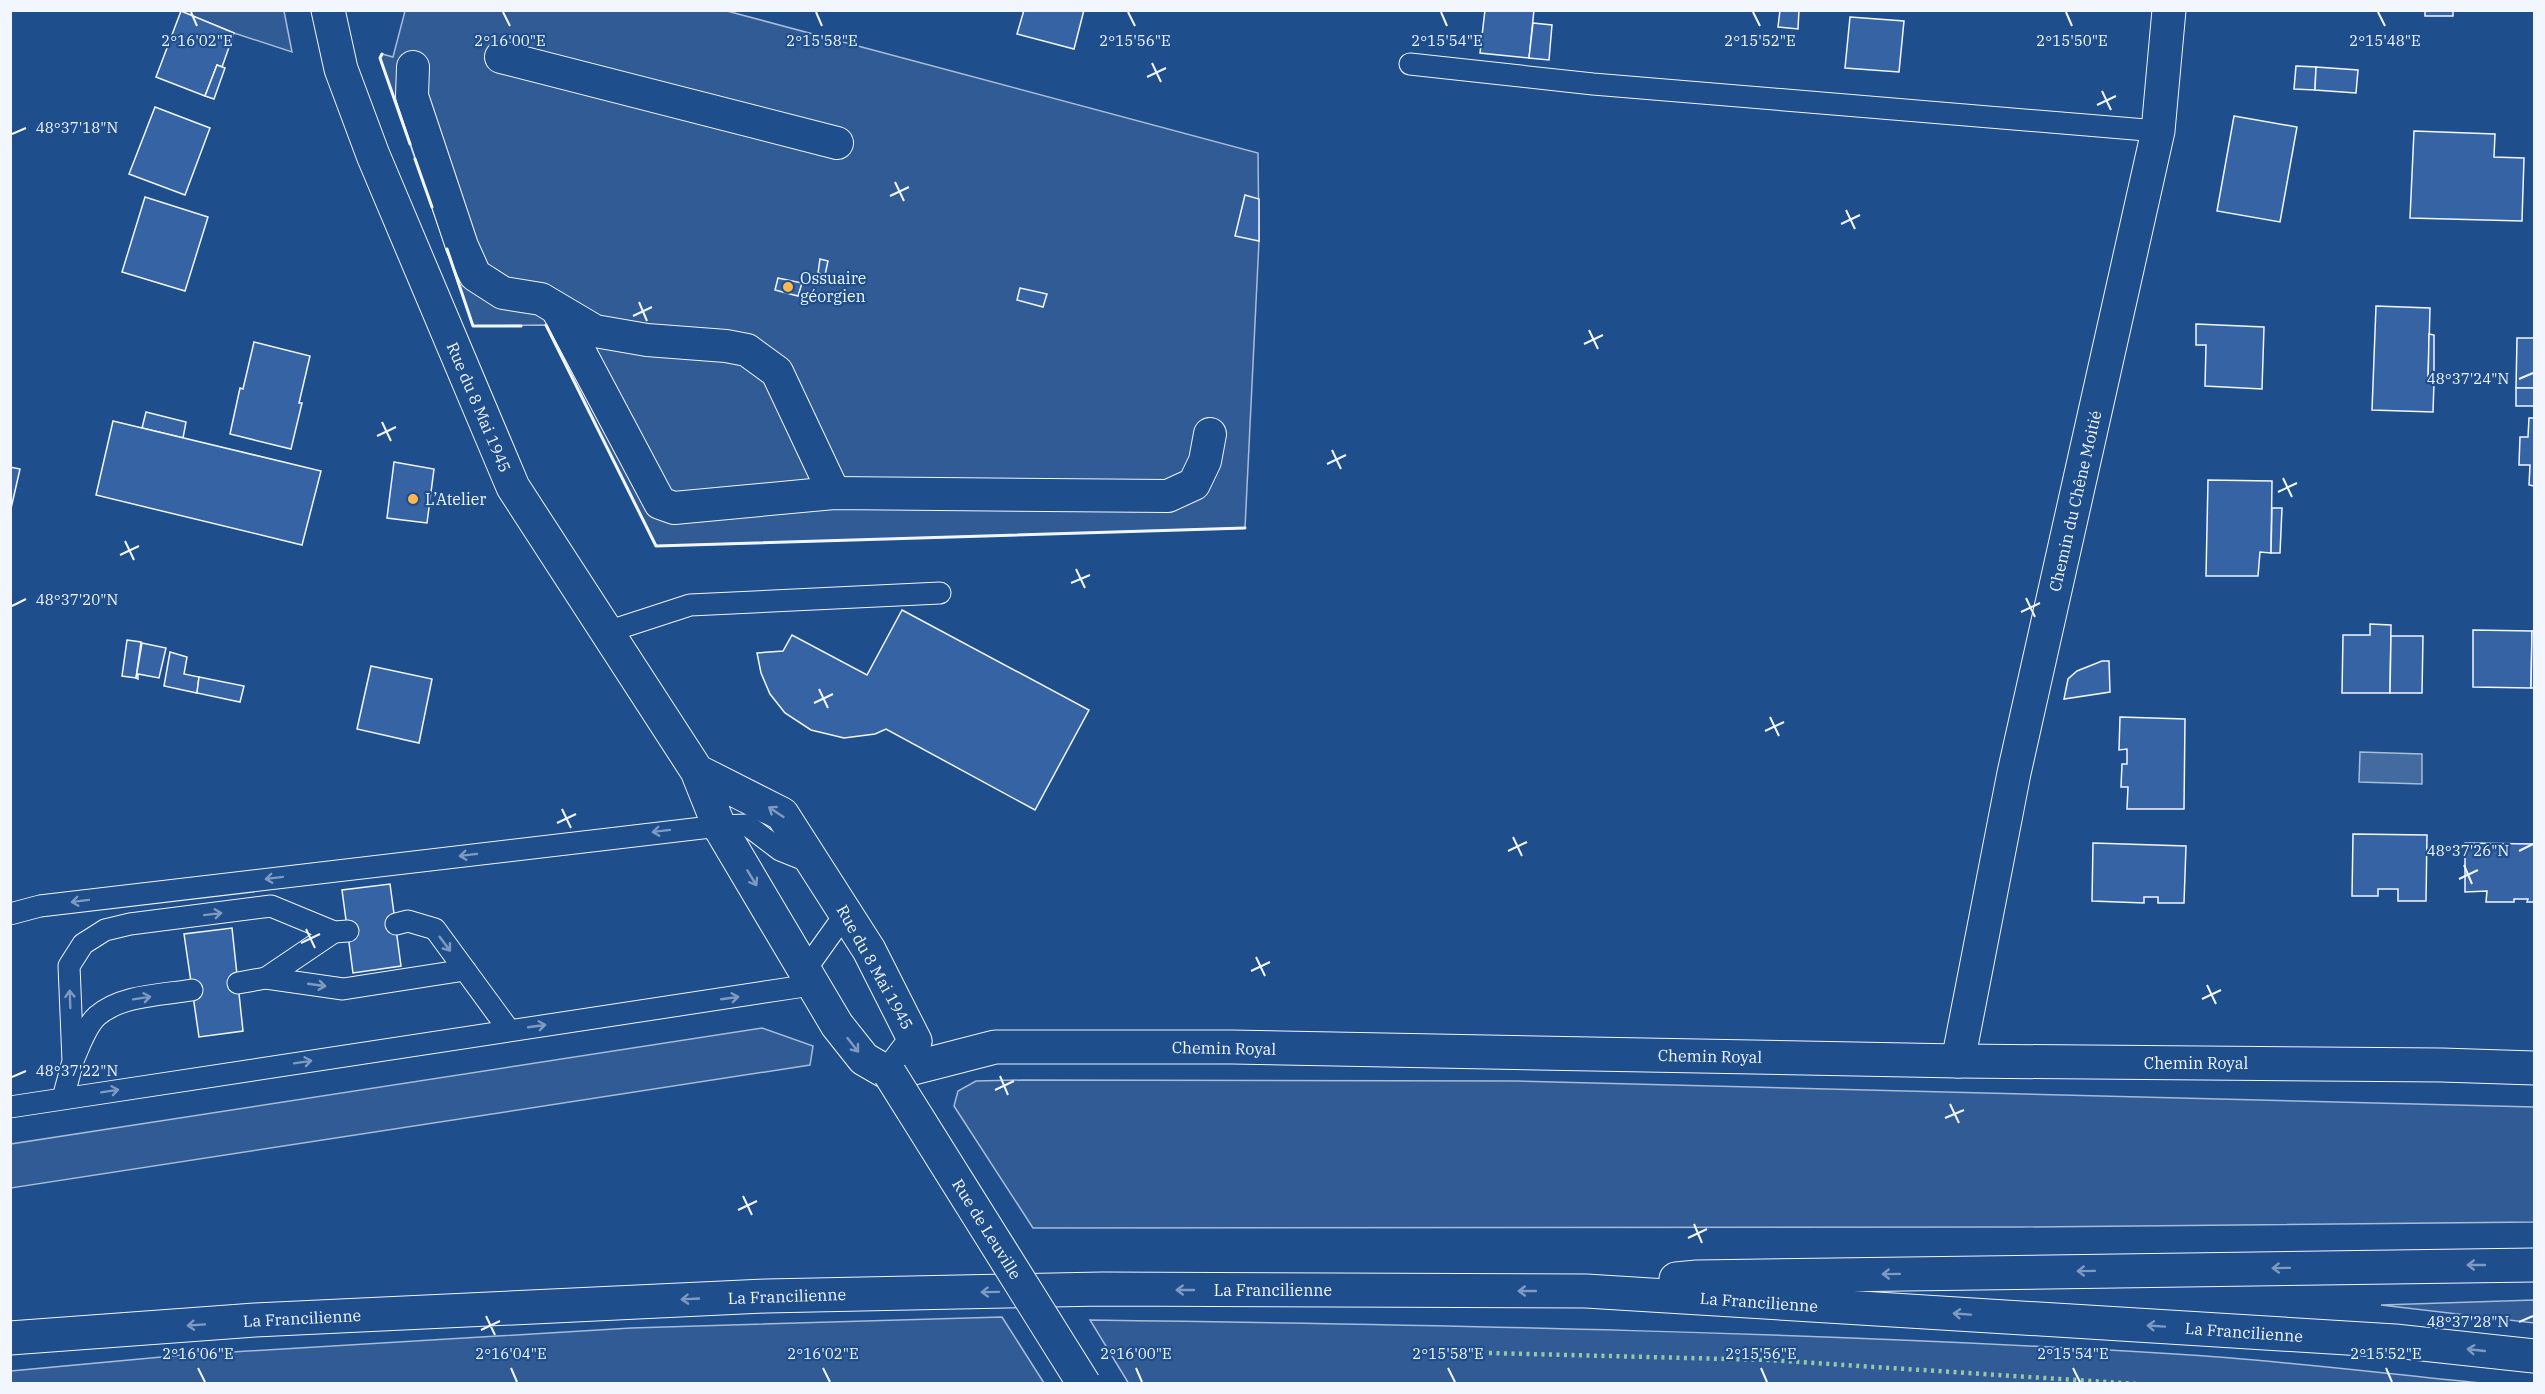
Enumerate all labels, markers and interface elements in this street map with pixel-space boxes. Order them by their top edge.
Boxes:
text: 2°16'02"E [161,31,233,50]
text: 2°16'00"E [474,31,546,50]
text: 2°15'58"E [786,31,858,50]
text: 2°15'56"E [1099,31,1171,50]
text: 2°15'54"E [1411,31,1483,50]
text: 2°15'52"E [1724,31,1796,50]
text: 2°15'50"E [2036,31,2108,50]
text: 2°15'48"E [2349,31,2421,50]
text: 48°37'18"N [36,118,118,137]
place label: Ossuaire géorgien [800,268,866,306]
marker: Ossuaire géorgien [781,280,795,294]
street label: Rue du 8 Mai 1945 [443,339,515,475]
text: 48°37'24"N [2427,369,2509,388]
street label: Chemin du Chêne Moitié [2044,408,2106,594]
place label: L’Atelier [425,489,486,509]
marker: L’Atelier [406,492,420,506]
text: 48°37'20"N [36,590,118,609]
one-way arrow [768,806,785,819]
one-way arrow [652,826,672,837]
text: 48°37'26"N [2427,841,2509,860]
one-way arrow [458,849,478,860]
one-way arrow [746,869,758,886]
one-way arrow [265,873,284,884]
one-way arrow [71,896,91,907]
street label: Rue du 8 Mai 1945 [832,901,918,1033]
one-way arrow [203,908,223,919]
one-way arrow [439,935,452,951]
one-way arrow [306,980,326,991]
one-way arrow [64,990,76,1010]
one-way arrow [132,992,152,1003]
one-way arrow [719,992,739,1003]
one-way arrow [526,1021,546,1032]
one-way arrow [846,1037,859,1053]
street label: Chemin Royal [1172,1037,1277,1059]
street label: Chemin Royal [1658,1045,1763,1067]
street label: Chemin Royal [2144,1053,2248,1073]
one-way arrow [292,1056,312,1067]
text: 48°37'22"N [36,1061,118,1080]
one-way arrow [99,1086,119,1097]
street label: Rue de Leuville [948,1175,1026,1283]
one-way arrow [2467,1259,2487,1271]
one-way arrow [2272,1262,2292,1274]
one-way arrow [2077,1265,2097,1277]
one-way arrow [1882,1268,1902,1280]
street label: La Francilienne [1214,1280,1332,1300]
street label: La Francilienne [728,1284,846,1308]
one-way arrow [1176,1284,1196,1296]
one-way arrow [1518,1285,1538,1297]
one-way arrow [981,1286,1001,1297]
street label: La Francilienne [1699,1288,1819,1316]
one-way arrow [681,1294,701,1305]
street label: La Francilienne [242,1305,362,1331]
one-way arrow [1952,1309,1972,1320]
text: 48°37'28"N [2427,1312,2509,1331]
street label: La Francilienne [2184,1318,2304,1346]
one-way arrow [187,1319,207,1330]
one-way arrow [2147,1321,2167,1332]
text: 2°16'06"E [162,1344,234,1363]
text: 2°16'04"E [475,1344,547,1363]
text: 2°16'02"E [787,1344,859,1363]
text: 2°16'00"E [1100,1344,1172,1363]
text: 2°15'58"E [1412,1344,1484,1363]
text: 2°15'56"E [1725,1344,1797,1363]
text: 2°15'54"E [2037,1344,2109,1363]
text: 2°15'52"E [2350,1344,2422,1363]
one-way arrow [2467,1344,2487,1355]

